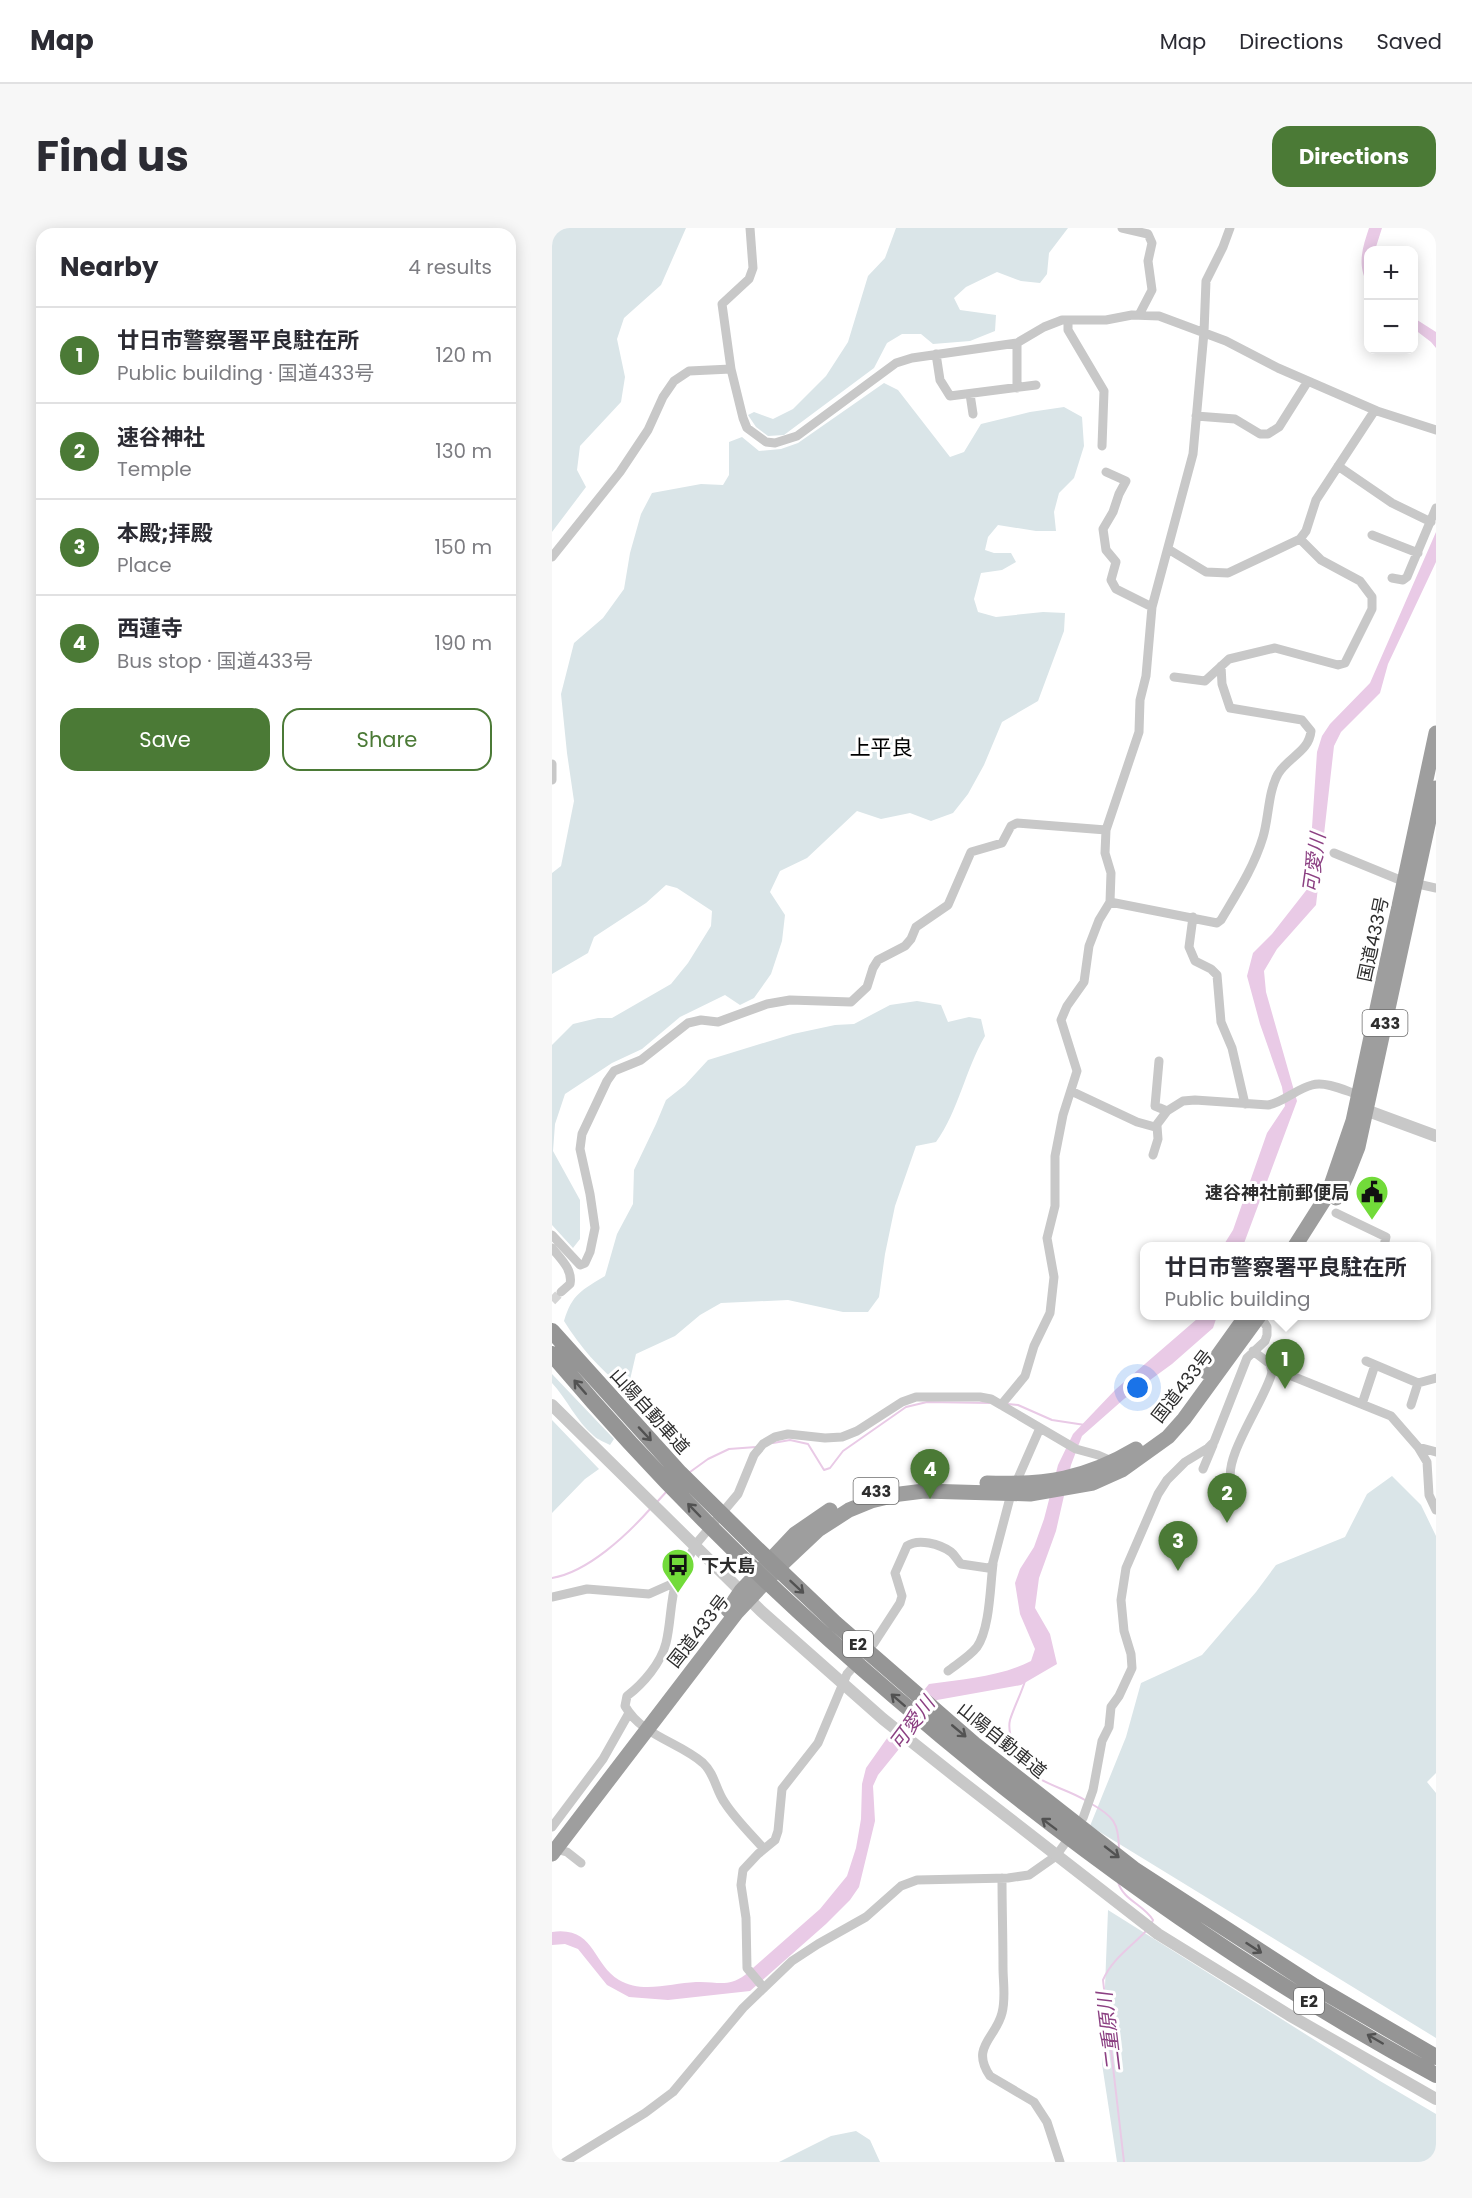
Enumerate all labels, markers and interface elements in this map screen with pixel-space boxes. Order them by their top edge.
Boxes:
text: Map [30,21,94,60]
text: Map [1160,27,1206,56]
text: Directions [1239,27,1343,56]
text: Saved [1376,27,1442,56]
button: Directions [1272,126,1436,187]
text: Find us [36,127,189,186]
map controls [1364,246,1418,354]
button: + [1364,246,1418,300]
text: Nearby [60,249,158,285]
text: 4 results [408,253,492,281]
button: − [1364,300,1418,354]
text: 廿日市警察署平良駐在所 [117,325,359,356]
text: 1 [76,341,83,369]
text: 120 m [436,341,492,369]
text: Public building · 国道433号 [117,359,374,387]
text: 速谷神社 [117,422,205,453]
text: 2 [74,437,85,465]
text: 130 m [435,437,492,465]
text: Temple [117,455,192,483]
text: 本殿;拝殿 [117,518,213,549]
text: 3 [73,533,86,561]
text: 150 m [435,533,492,561]
text: Place [117,551,172,579]
text: 西蓮寺 [117,613,183,644]
text: 4 [73,629,86,657]
text: 190 m [435,629,492,657]
text: Bus stop · 国道433号 [117,647,313,675]
button: Save [60,708,270,771]
button: Share [282,708,492,771]
district label: 上平良 [850,733,913,762]
water label: 可愛川 [1296,829,1332,895]
street label: 国道433号 [1352,894,1394,984]
road number: 433 [1362,1010,1408,1036]
public building icon: 速谷神社前郵便局 [1354,1174,1390,1221]
place label: 速谷神社前郵便局 [1205,1180,1349,1205]
popup [1140,1242,1431,1320]
text: 廿日市警察署平良駐在所 [1164,1252,1407,1283]
text: Public building [1164,1285,1311,1313]
pin: 1 [1266,1340,1304,1389]
street label: 国道433号 [1146,1344,1218,1428]
street label: 山陽自動車道 [605,1363,695,1459]
your location [1123,1373,1152,1402]
one-way arrow [573,1380,587,1395]
one-way arrow [638,1427,652,1442]
pin: 4 [910,1450,950,1499]
pin: 2 [1208,1474,1246,1523]
road number: 433 [854,1478,898,1504]
one-way arrow [687,1503,702,1518]
pin: 3 [1158,1522,1198,1571]
bus stop icon: 下大島 [660,1547,696,1594]
place label: 下大島 [701,1553,755,1578]
one-way arrow [790,1580,805,1595]
street label: 国道433号 [662,1589,734,1673]
road number: E2 [843,1631,873,1657]
water label: 可愛川 [883,1689,942,1755]
one-way arrow [891,1693,906,1707]
street label: 山陽自動車道 [952,1696,1052,1784]
one-way arrow [951,1724,966,1738]
one-way arrow [1042,1817,1058,1830]
one-way arrow [1103,1845,1119,1858]
one-way arrow [1245,1942,1262,1954]
road number: E2 [1294,1988,1324,2014]
water label: 二重原川 [1090,1989,1128,2073]
one-way arrow [1367,2033,1384,2045]

